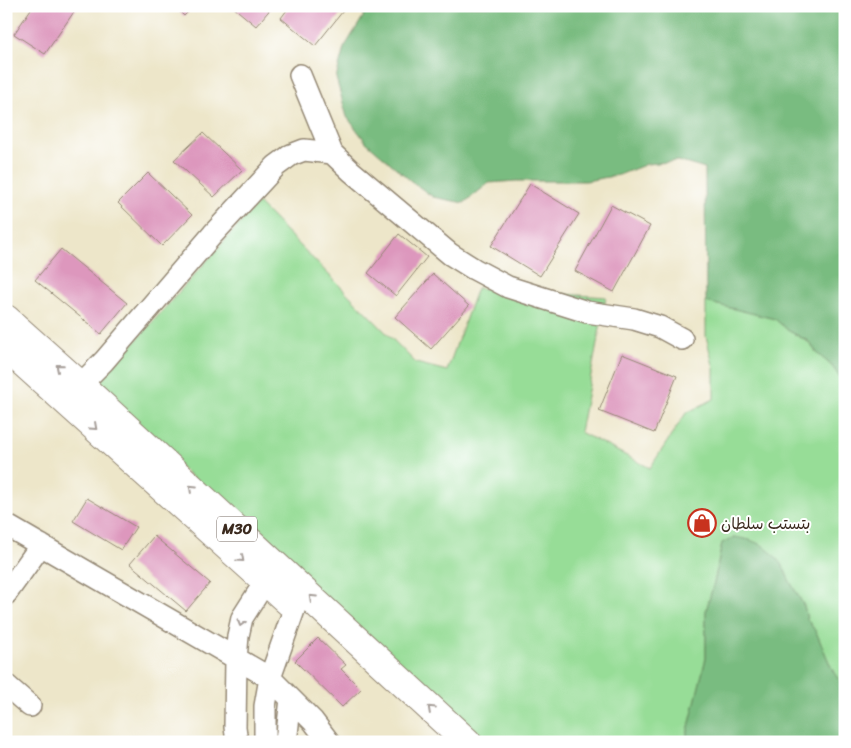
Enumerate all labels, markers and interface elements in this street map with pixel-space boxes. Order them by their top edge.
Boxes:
one-way arrow [56,364,65,373]
one-way arrow [89,421,98,430]
one-way arrow [189,485,198,494]
shop icon: بتستب سلطان [687,508,717,538]
place label: بتستب سلطان [721,509,810,538]
road number: M30 [217,516,257,542]
one-way arrow [235,553,244,562]
one-way arrow [308,595,317,604]
one-way arrow [237,619,247,627]
one-way arrow [428,706,437,715]

